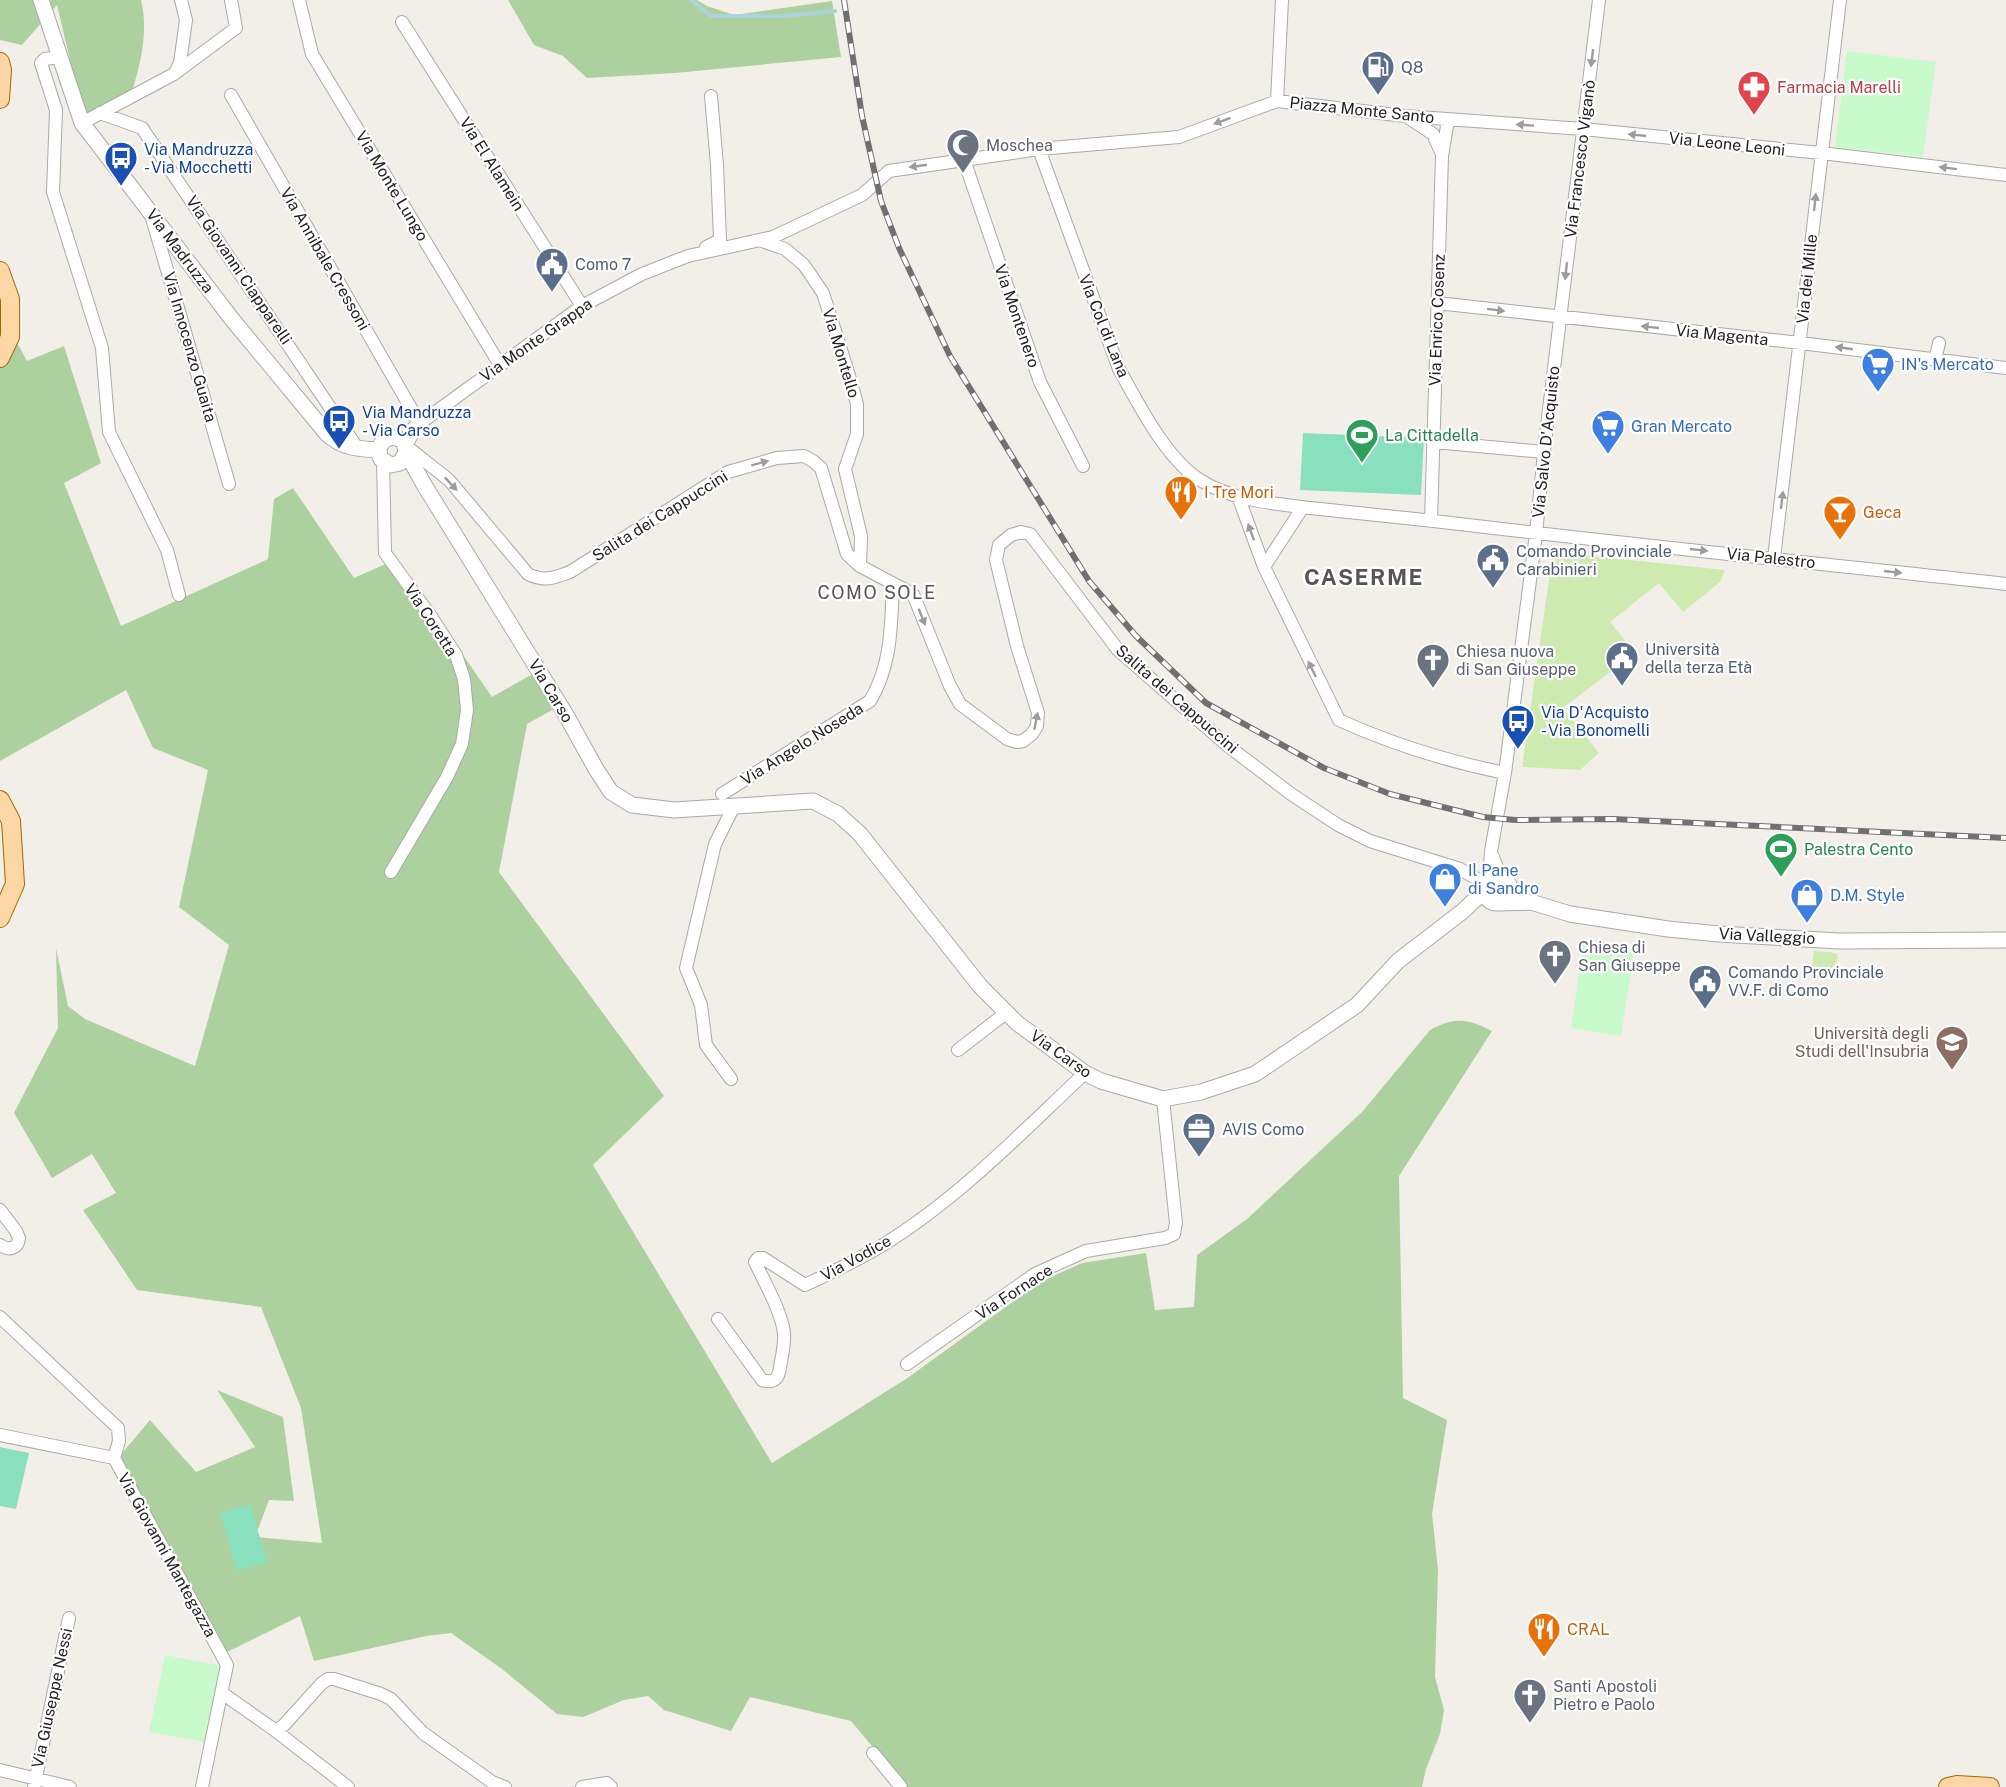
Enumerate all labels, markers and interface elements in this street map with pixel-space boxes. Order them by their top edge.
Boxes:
fuel station icon: Q8 [1360,49,1396,96]
one-way arrow [1587,49,1597,68]
place label: Q8 [1401,58,1423,77]
pharmacy icon: Farmacia Marelli [1736,69,1772,116]
place label: Farmacia Marelli [1777,78,1901,97]
street label: Via Francesco Viganò [1561,79,1599,239]
street label: Piazza Monte Santo [1289,93,1435,127]
street label: Via El Alamein [456,114,528,214]
one-way arrow [1213,117,1231,127]
one-way arrow [1515,120,1534,130]
mosque icon: Moschea [945,127,981,174]
street label: Via Monte Lungo [352,128,432,244]
street label: Via Leone Leoni [1668,128,1786,160]
one-way arrow [1628,130,1647,140]
place label: Moschea [986,136,1053,155]
bus stop icon: Via Mandruzza - Via Mocchetti [103,140,139,187]
place label: Via Mandruzza - Via Mocchetti [144,140,253,177]
one-way arrow [909,162,928,171]
one-way arrow [1938,163,1957,173]
street label: Via Annibale Cressoni [276,184,374,334]
street label: Via Giovanni Ciapparelli [182,192,296,348]
one-way arrow [1811,192,1820,211]
street label: Via Madruzza [142,205,218,297]
street label: Via dei Mille [1793,233,1821,325]
public building icon: Como 7 [534,246,570,293]
street label: Via Enrico Cosenz [1425,253,1449,386]
place label: Como 7 [575,255,631,274]
street label: Via Montenero [990,262,1044,370]
one-way arrow [1562,262,1571,281]
street label: Via Innocenzo Guaita [159,270,221,424]
street label: Via Col di Lana [1075,272,1133,380]
street label: Via Monte Grappa [476,294,596,386]
one-way arrow [1486,305,1505,315]
street label: Via Montello [818,306,864,400]
street label: Via Magenta [1675,321,1769,349]
one-way arrow [1640,322,1659,332]
one-way arrow [1834,344,1853,353]
supermarket icon: IN's Mercato [1860,346,1896,393]
place label: IN's Mercato [1901,355,1994,374]
street label: Via Salvo D'Acquisto [1529,365,1563,519]
bus stop icon: Via Mandruzza - Via Carso [321,403,357,450]
place label: Via Mandruzza - Via Carso [362,403,471,440]
supermarket icon: Gran Mercato [1590,408,1626,455]
sports icon: La Cittadella [1344,417,1380,464]
place label: Gran Mercato [1631,417,1732,436]
place label: La Cittadella [1385,426,1479,445]
one-way arrow [751,458,769,467]
street label: Salita dei Cappuccini [589,467,731,565]
restaurant icon: I Tre Mori [1163,474,1199,521]
one-way arrow [443,476,457,490]
place label: I Tre Mori [1204,483,1274,502]
one-way arrow [1777,490,1786,509]
bar icon: Geca [1822,494,1858,541]
place label: Geca [1863,503,1901,522]
one-way arrow [1245,523,1255,541]
public building icon: Comando Provinciale Carabinieri [1475,542,1511,589]
place label: Comando Provinciale Carabinieri [1516,542,1672,579]
street label: Via Palestro [1726,544,1816,572]
one-way arrow [1689,545,1708,555]
district label: CASERME [1304,564,1424,590]
one-way arrow [1883,567,1902,577]
street label: Via Coretta [400,580,462,660]
district label: COMO SOLE [817,582,937,603]
one-way arrow [918,608,927,626]
public building icon: Università della terza Età [1604,640,1640,687]
place label: Università della terza Età [1645,640,1752,677]
street label: Salita dei Cappuccini [1112,641,1242,757]
church icon: Chiesa nuova di San Giuseppe [1415,642,1451,689]
place label: Chiesa nuova di San Giuseppe [1456,642,1576,679]
street label: Via Carso [525,656,577,726]
one-way arrow [1308,660,1317,677]
street label: Via Angelo Noseda [737,699,867,789]
bus stop icon: Via D'Acquisto - Via Bonomelli [1500,703,1536,750]
place label: Via D'Acquisto - Via Bonomelli [1541,703,1650,740]
one-way arrow [1031,711,1040,730]
sports icon: Palestra Cento [1763,831,1799,878]
place label: Palestra Cento [1804,840,1913,859]
shop icon: Il Pane di Sandro [1427,861,1463,908]
place label: Il Pane di Sandro [1468,861,1539,898]
shop icon: D.M. Style [1789,877,1825,924]
place label: D.M. Style [1830,886,1905,905]
street label: Via Valleggio [1718,924,1816,948]
church icon: Chiesa di San Giuseppe [1537,938,1573,985]
place label: Chiesa di San Giuseppe [1578,938,1681,975]
public building icon: Comando Provinciale VV.F. di Como [1687,963,1723,1010]
place label: Comando Provinciale VV.F. di Como [1728,963,1884,1000]
place label: Università degli Studi dell'Insubria [1795,1024,1929,1061]
school or university icon: Università degli Studi dell'Insubria [1934,1024,1970,1071]
street label: Via Carso [1027,1026,1095,1082]
office icon: AVIS Como [1181,1111,1217,1158]
place label: AVIS Como [1222,1120,1304,1139]
street label: Via Vodice [818,1231,894,1285]
street label: Via Fornace [972,1260,1056,1324]
street label: Via Giovanni Mantegazza [114,1470,220,1640]
restaurant icon: CRAL [1526,1611,1562,1658]
place label: CRAL [1567,1620,1610,1639]
street label: Via Giuseppe Nessi [28,1626,76,1770]
church icon: Santi Apostoli Pietro e Paolo [1512,1677,1548,1724]
place label: Santi Apostoli Pietro e Paolo [1553,1677,1657,1714]

